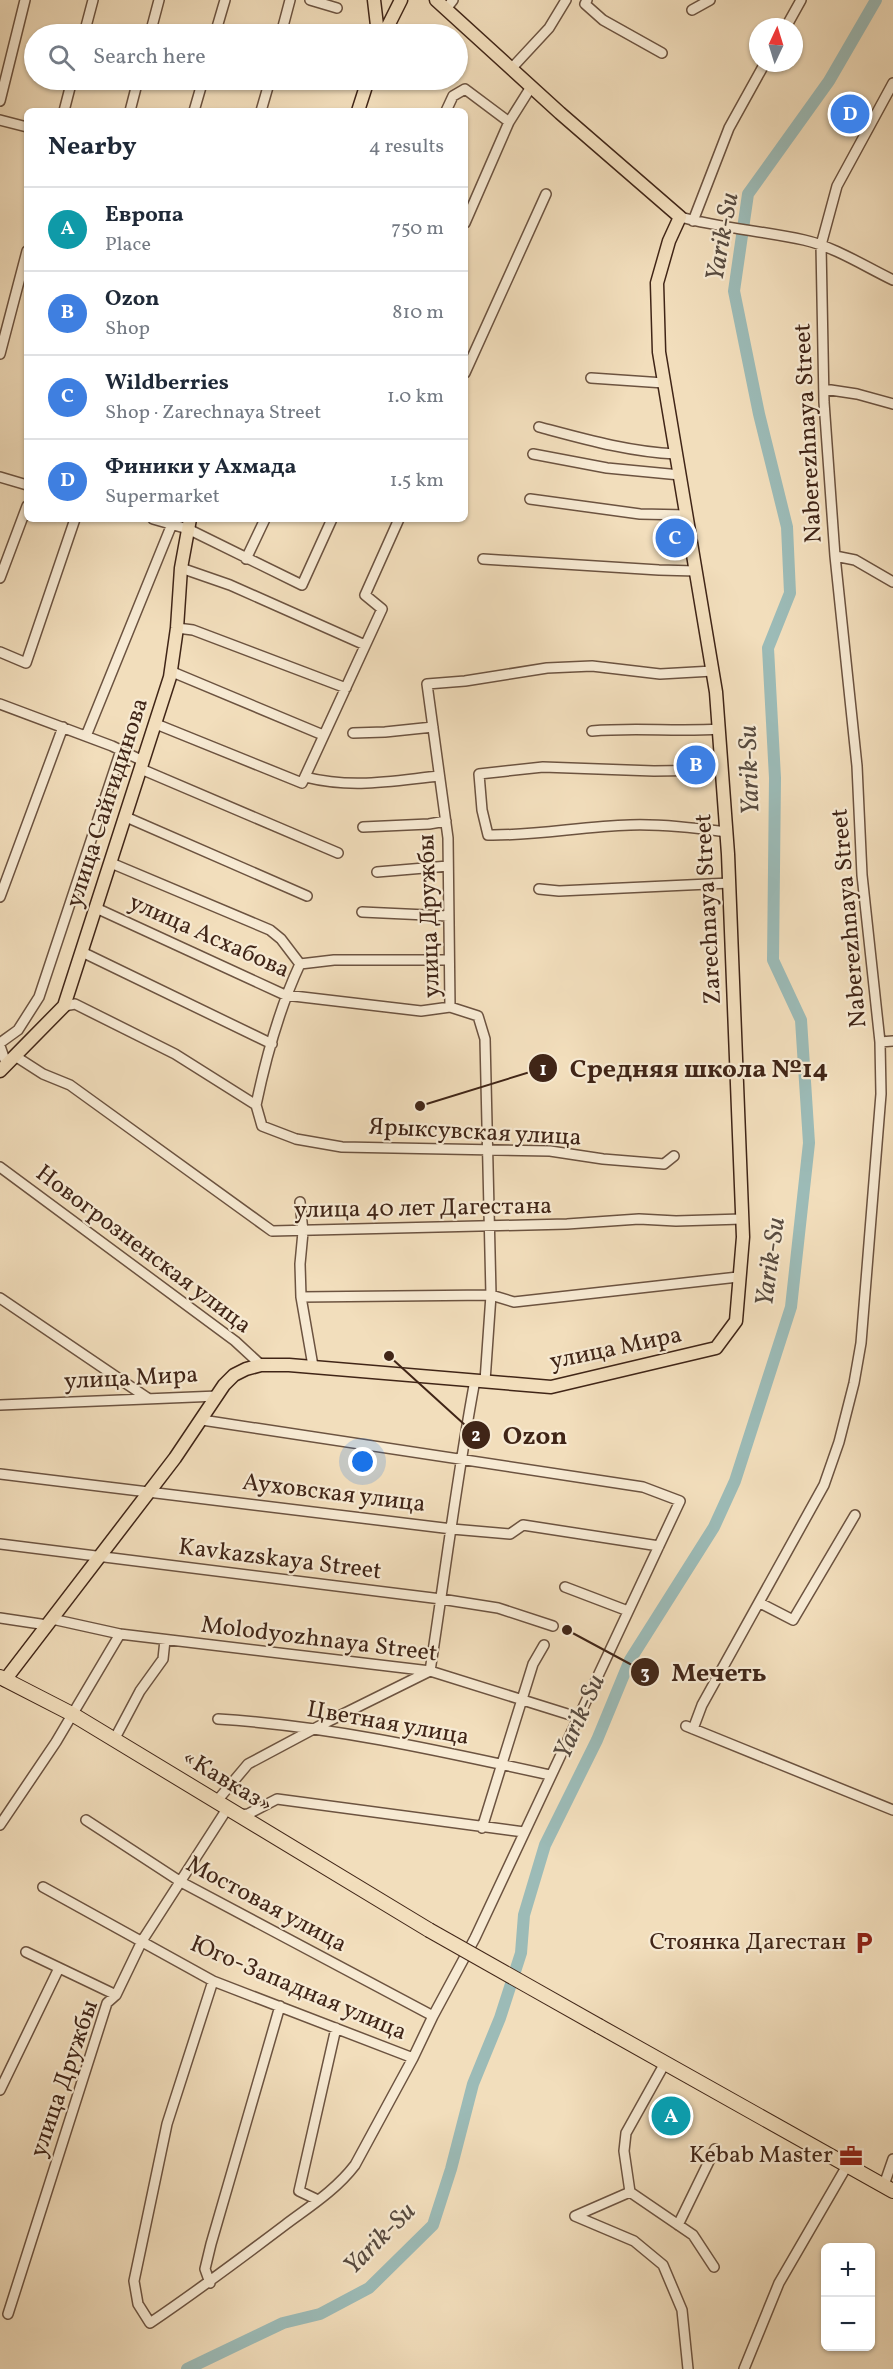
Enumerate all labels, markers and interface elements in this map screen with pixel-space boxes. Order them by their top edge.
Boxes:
north arrow [749,18,803,72]
search box [24,24,468,90]
icon: search [45,41,78,74]
text: Search here [93,42,206,73]
pin: D [830,92,870,136]
text: Nearby [48,129,137,165]
text: 4 results [369,133,444,161]
water label: Yarik-Su [697,190,749,284]
text: Европа [105,200,184,231]
text: A [60,215,75,243]
text: 750 m [391,215,444,243]
text: Place [105,231,151,259]
text: Ozon [105,284,160,315]
text: B [61,299,74,327]
text: 810 m [392,299,444,327]
text: Shop [105,315,150,343]
street label: Naberezhnaya Street [786,322,832,544]
text: Wildberries [105,368,229,399]
text: C [61,383,74,411]
text: 1.0 km [387,383,444,411]
text: Shop · Zarechnaya Street [105,399,321,427]
text: Финики у Ахмада [105,452,297,483]
text: D [60,467,75,495]
text: 1.5 km [390,467,444,495]
text: Supermarket [105,483,220,511]
pin: C [656,516,694,560]
street label: улица Сайгидинова [58,694,158,912]
water label: Yarik-Su [730,724,770,816]
pin: B [676,742,716,788]
street label: Naberezhnaya Street [823,807,877,1029]
street label: Zarechnaya Street [687,813,731,1005]
street label: улица Дружбы [410,833,450,999]
street label: улица Асхабова [123,886,295,988]
callout: Средняя школа №14 [528,1046,840,1090]
text: Средняя школа №14 [570,1052,828,1088]
text: 1 [539,1058,547,1083]
street label: Ярыксувская улица [368,1110,582,1156]
street label: Новогрозненская улица [28,1157,258,1343]
street label: улица 40 лет Дагестана [294,1190,552,1228]
water label: Yarik-Su [747,1215,795,1309]
street label: улица Мира [547,1318,685,1380]
street label: улица Мира [63,1359,199,1399]
callout: Ozon [461,1413,580,1457]
text: Ozon [503,1419,567,1455]
text: 2 [471,1424,481,1449]
your location [348,1447,377,1476]
street label: Ауховская улица [240,1466,428,1522]
street label: Kavkazskaya Street [176,1531,384,1589]
street label: Molodyozhnaya Street [199,1609,439,1671]
callout: Мечеть [630,1650,779,1694]
text: Мечеть [671,1656,767,1692]
text: 3 [640,1662,650,1687]
water label: Yarik-Su [545,1669,615,1765]
street label: Цветная улица [304,1693,472,1755]
street label: «Кавказ» [175,1742,279,1822]
street label: Мостовая улица [180,1848,352,1962]
place label: Стоянка Дагестан [649,1926,846,1960]
street label: Юго-Западная улица [184,1928,412,2050]
parking icon: Стоянка Дагестан [851,1930,877,1956]
street label: улица Дружбы [22,1996,108,2162]
pin: A [652,2094,690,2138]
place label: Kebab Master [689,2139,833,2173]
office icon: Kebab Master [838,2143,864,2169]
water label: Yarik-Su [336,2195,424,2283]
map controls [821,2243,875,2351]
button: + [821,2243,875,2297]
button: − [821,2297,875,2351]

